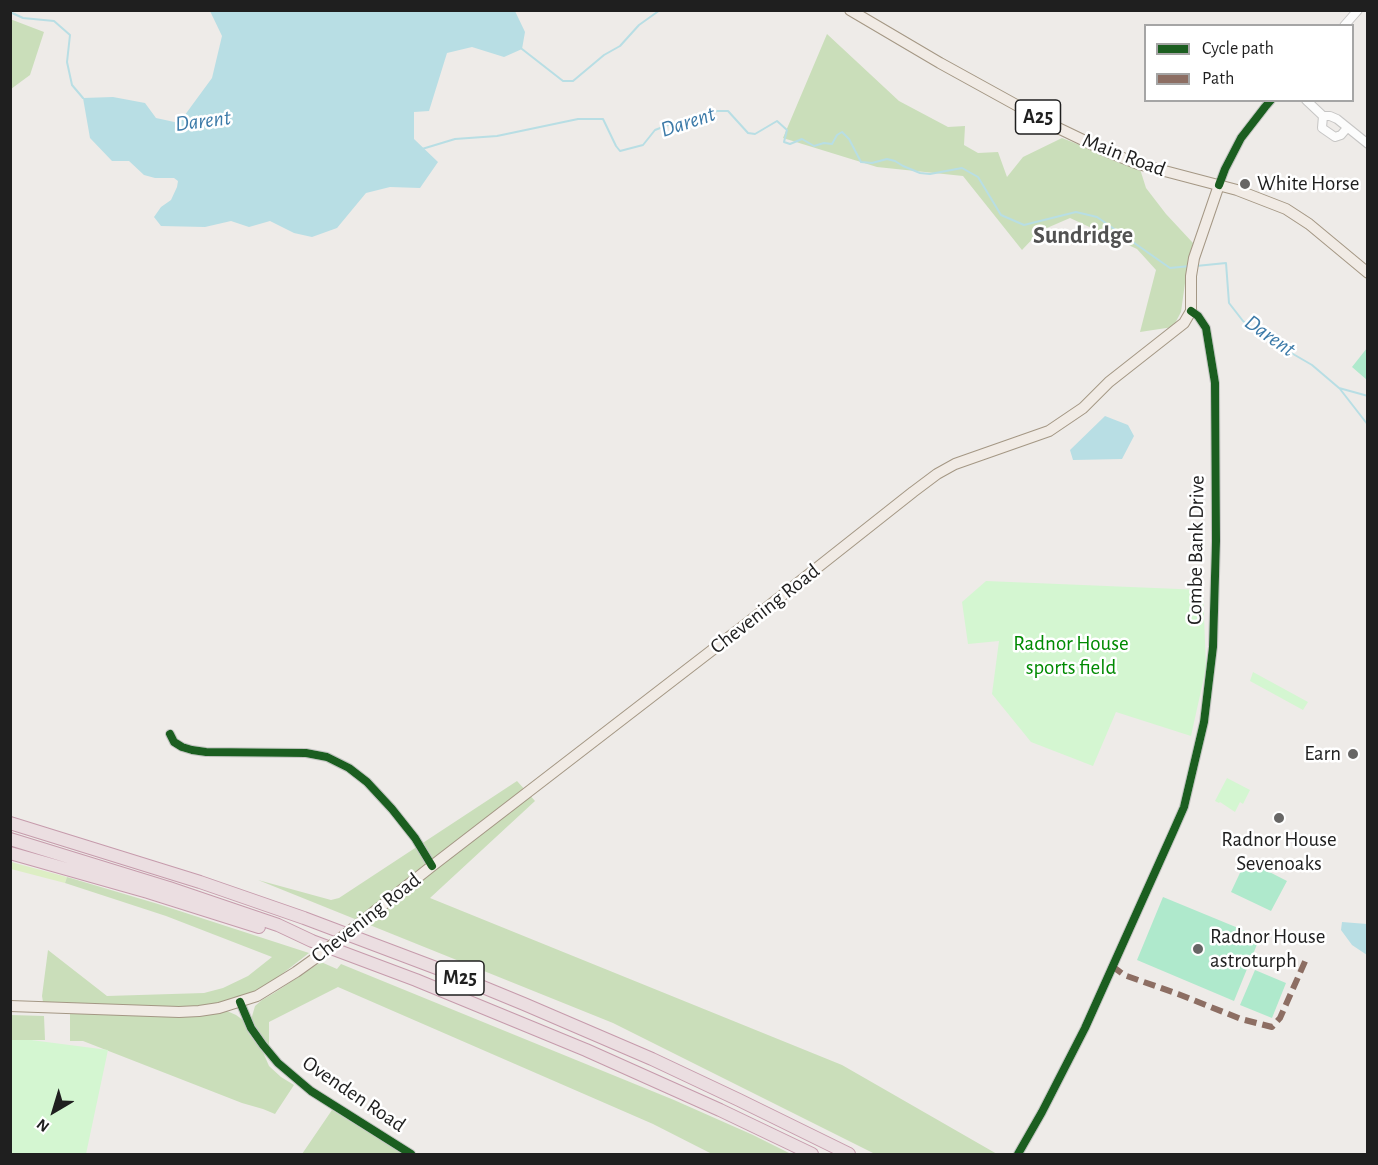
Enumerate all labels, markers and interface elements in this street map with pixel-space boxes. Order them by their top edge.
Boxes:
legend [1144,24,1354,102]
text: Cycle path [1202,40,1274,58]
text: Path [1202,70,1234,88]
road number: A25 [1016,100,1060,134]
water label: Darent [657,101,719,143]
water label: Darent [173,104,233,138]
street label: Main Road [1079,128,1169,182]
place label: White Horse [1257,171,1359,197]
marker: White Horse [1238,177,1252,191]
district label: Sundridge [1033,222,1133,250]
water label: Darent [1239,309,1301,363]
street label: Combe Bank Drive [1182,475,1210,625]
street label: Chevening Road [705,558,825,660]
park label: Radnor House sports field [1013,631,1129,681]
place label: Earn [1304,741,1341,767]
marker: Earn [1346,747,1360,761]
marker: Radnor House Sevenoaks [1272,811,1286,825]
place label: Radnor House Sevenoaks [1221,827,1337,877]
street label: Chevening Road [306,867,426,969]
place label: Radnor House astroturph [1210,924,1325,974]
marker: Radnor House astroturph [1191,942,1205,956]
road number: M25 [436,961,484,995]
street label: Ovenden Road [298,1050,410,1138]
north arrow [24,1081,84,1141]
text: N [34,1115,52,1135]

